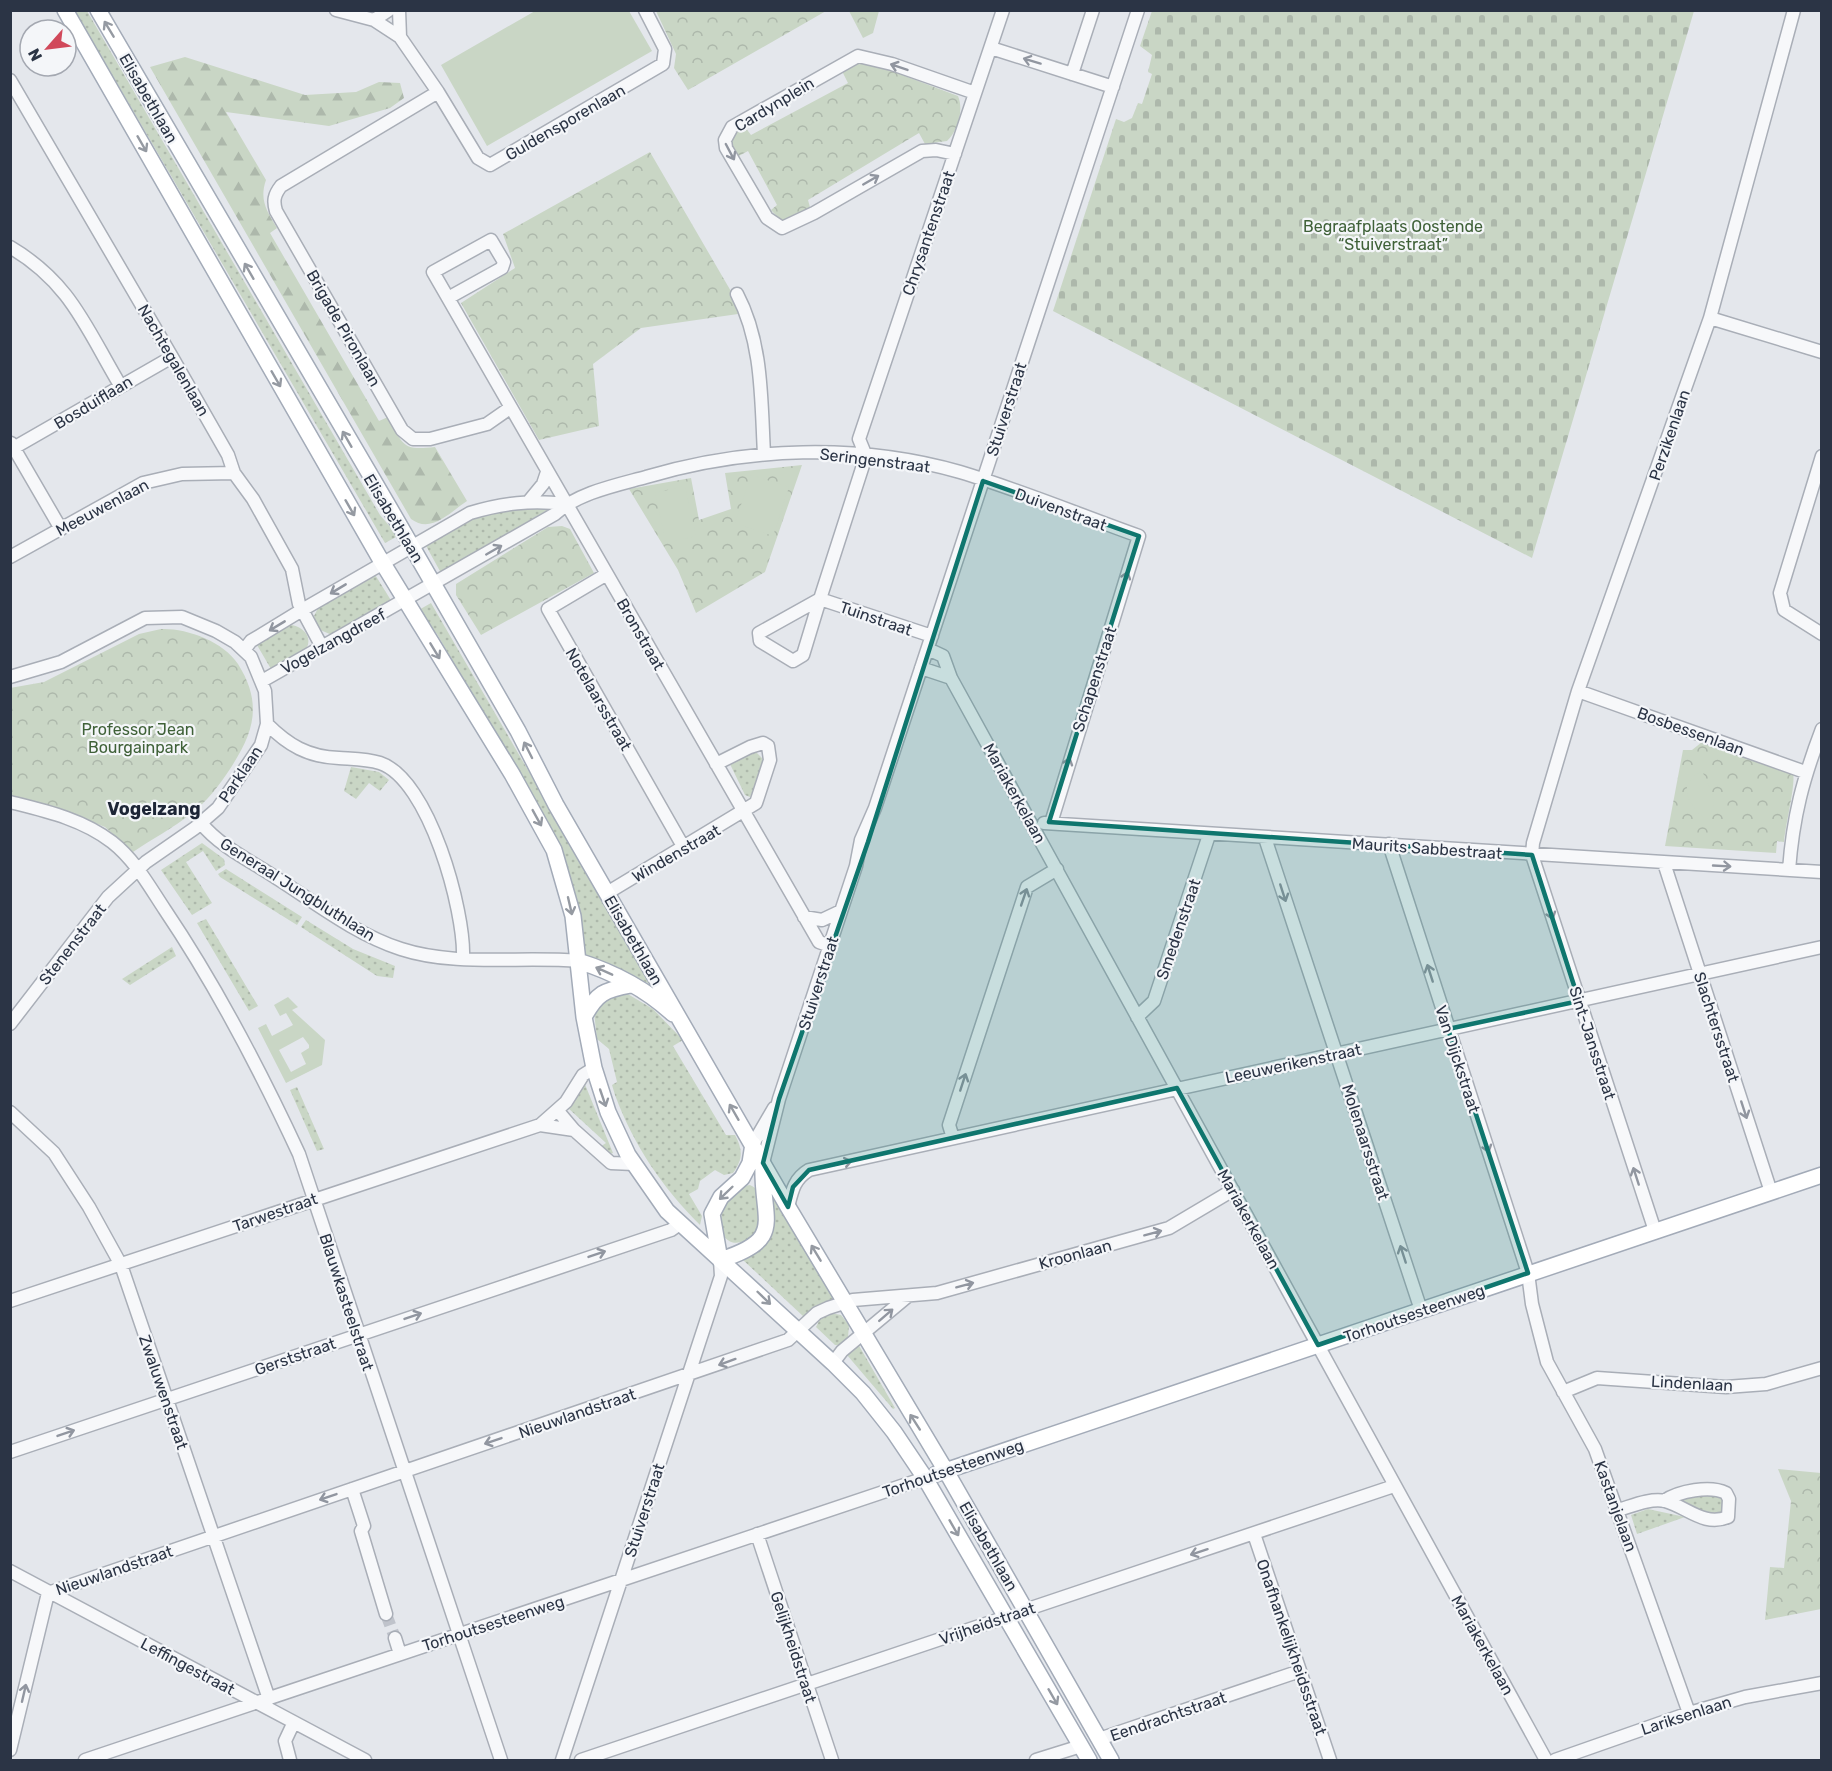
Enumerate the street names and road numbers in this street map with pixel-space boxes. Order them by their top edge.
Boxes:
street label: Elisabethlaan [115,50,182,146]
street label: Cardynplein [731,73,817,136]
street label: Guldensporenlaan [502,80,629,164]
street label: Chrysantenstraat [898,168,959,298]
street label: Brigade Pironlaan [302,267,385,390]
street label: Nachtegalenlaan [134,301,213,419]
street label: Stuiverstraat [982,360,1031,458]
street label: Bosduiflaan [51,372,136,433]
street label: Perzikenlaan [1645,387,1694,483]
street label: Seringenstraat [819,444,931,477]
street label: Elisabethlaan [360,470,427,566]
street label: Meeuwenlaan [52,475,152,540]
street label: Duivenstraat [1012,484,1109,535]
street label: Bronstraat [612,595,669,674]
street label: Tuinstraat [837,597,915,640]
street label: Vogelzangdreef [278,604,390,678]
street label: Schapenstraat [1068,624,1120,734]
street label: Notelaarsstraat [561,645,636,754]
street label: Bosbessenlaan [1635,703,1747,760]
street label: Mariakerkelaan [979,740,1050,847]
street label: Parklaan [214,742,266,806]
street label: Windenstraat [629,821,724,886]
street label: Generaal Jungbluthlaan [217,834,379,945]
street label: Maurits Sabbestraat [1351,834,1503,863]
street label: Smedenstraat [1152,876,1205,982]
street label: Elisabethlaan [600,892,667,988]
street label: Stenenstraat [35,900,110,989]
street label: Stuiverstraat [794,934,843,1032]
street label: Slachtersstraat [1690,970,1743,1085]
street label: Sint-Jansstraat [1565,984,1620,1102]
street label: Van Dijckstraat [1431,1003,1484,1115]
street label: Leeuwerikenstraat [1223,1040,1363,1087]
street label: Molenaarsstraat [1338,1082,1393,1202]
street label: Mariakerkelaan [1213,1166,1284,1273]
street label: Tarwestraat [230,1189,320,1236]
street label: Blauwkasteelstraat [315,1231,378,1373]
street label: Kroonlaan [1037,1236,1114,1273]
street label: Torhoutsesteenweg [1341,1280,1487,1347]
street label: Zwaluwenstraat [135,1332,192,1452]
street label: Gerststraat [252,1334,338,1379]
street label: Lindenlaan [1651,1372,1733,1395]
street label: Nieuwlandstraat [516,1385,638,1442]
street label: Torhoutsesteenweg [880,1435,1026,1502]
street label: Kastanjelaan [1590,1458,1641,1554]
street label: Stuiverstraat [620,1461,669,1559]
street label: Elisabethlaan [955,1498,1022,1594]
street label: Nieuwlandstraat [53,1542,175,1599]
street label: Onafhankelijkheidsstraat [1252,1557,1331,1738]
street label: Gelijkheidstraat [767,1589,821,1705]
street label: Torhoutsesteenweg [420,1592,566,1655]
street label: Mariakerkelaan [1447,1592,1518,1699]
street label: Vrijheidstraat [937,1598,1038,1649]
street label: Leffingestraat [137,1634,238,1699]
street label: Eendrachtstraat [1108,1688,1229,1745]
street label: Lariksenlaan [1639,1692,1734,1739]

